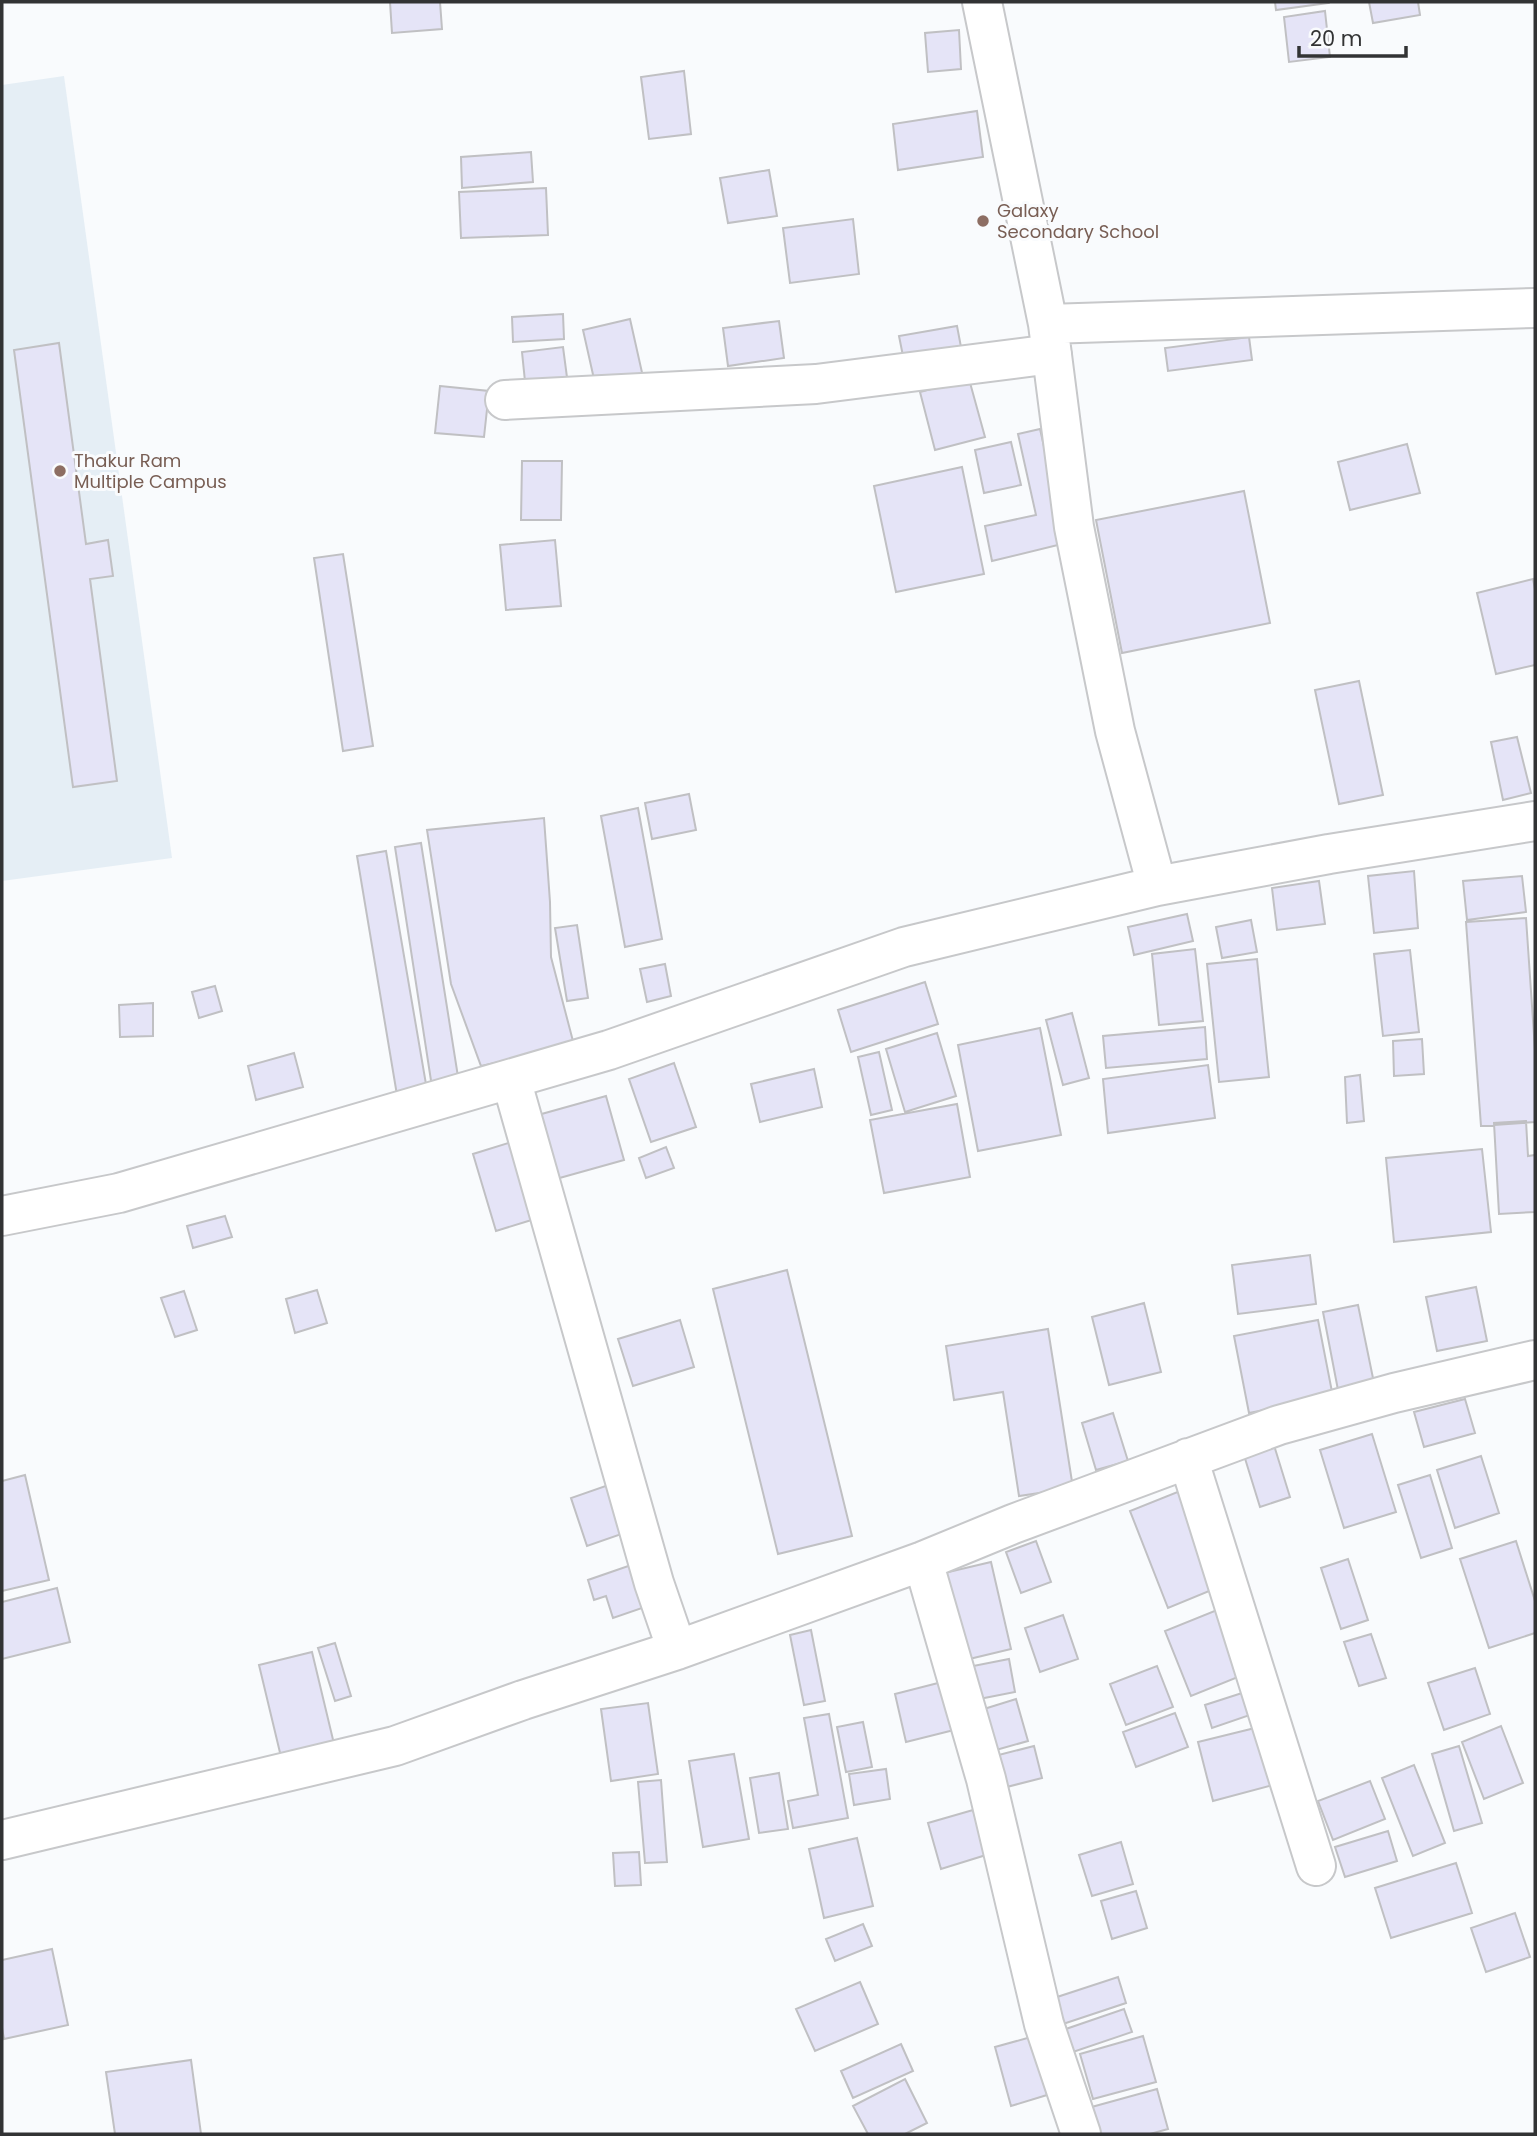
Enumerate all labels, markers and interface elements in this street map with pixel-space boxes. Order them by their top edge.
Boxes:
scale bar [1299,14,1406,58]
text: 20 m [1310,24,1363,53]
place label: Galaxy Secondary School [997,198,1159,244]
marker: Galaxy Secondary School [975,213,991,229]
place label: Thakur Ram Multiple Campus [74,448,227,494]
marker: Thakur Ram Multiple Campus [52,463,68,479]

